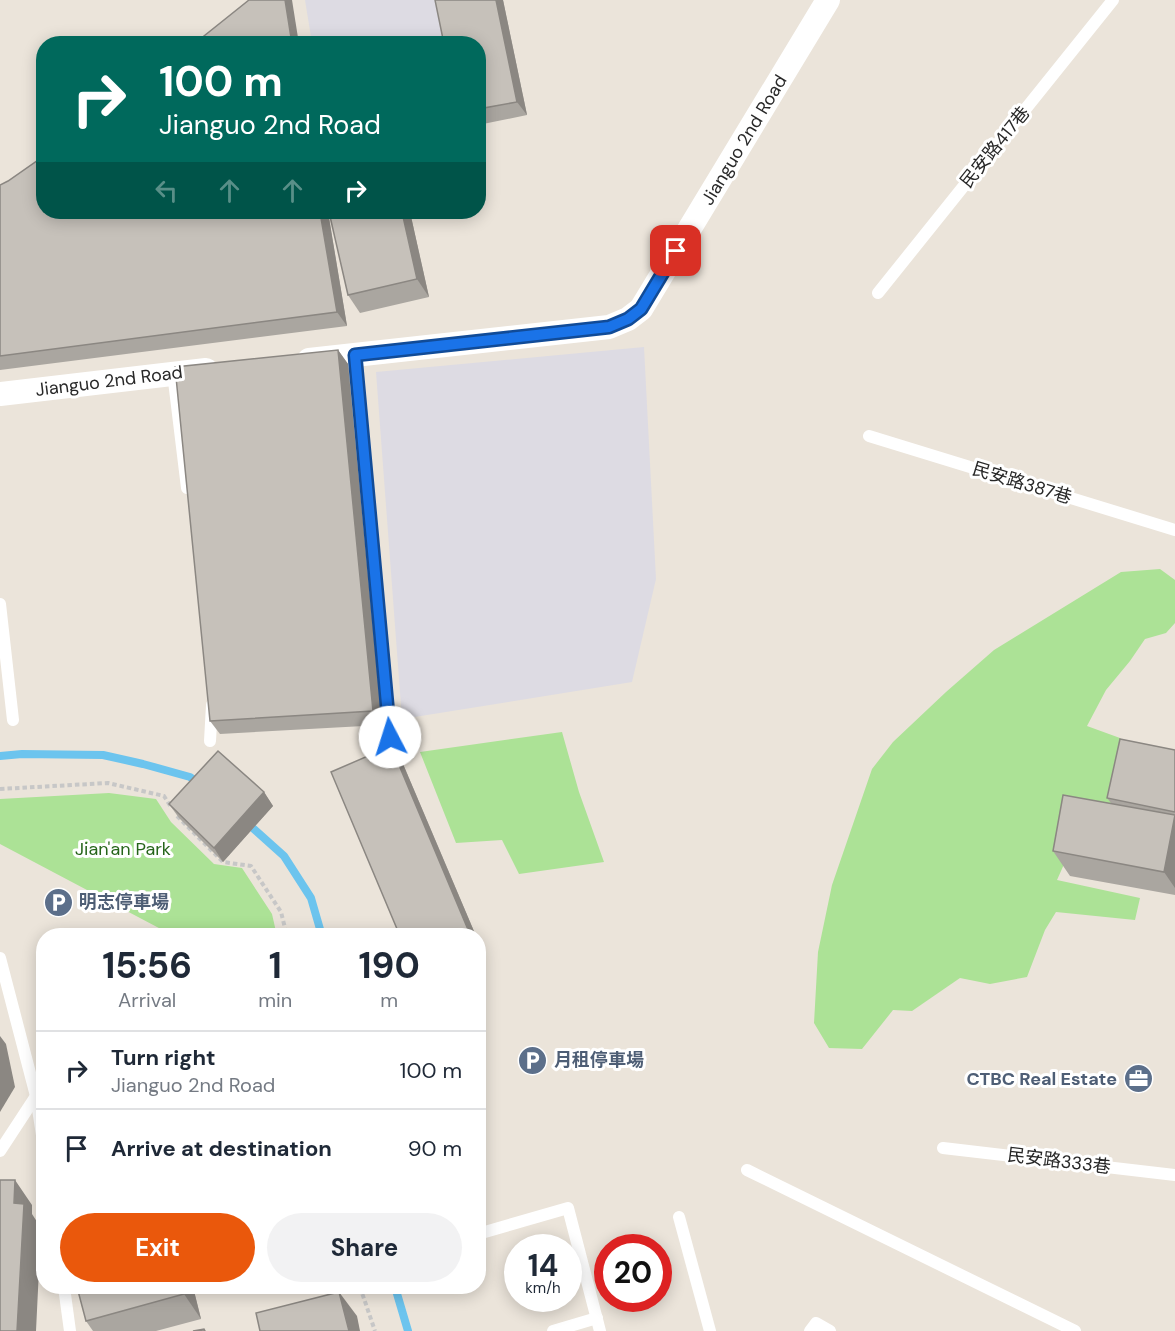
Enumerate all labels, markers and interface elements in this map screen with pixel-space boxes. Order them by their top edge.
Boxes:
text: 100 m [159,54,283,109]
icon: right [60,60,138,138]
street label: Jianguo 2nd Road [696,70,792,210]
street label: 民安路417巷 [955,101,1035,193]
text: Jianguo 2nd Road [159,107,381,142]
icon: left [150,174,183,207]
icon: ahead [213,174,246,207]
icon: ahead [276,174,309,207]
icon: right [339,174,372,207]
pin [650,225,701,276]
icon: arrive [659,234,692,267]
street label: Jianguo 2nd Road [34,360,184,402]
street label: 民安路387巷 [969,457,1075,509]
position arrow [358,705,422,769]
park label: Jian'an Park [75,837,171,861]
parking icon: 明志停車場 [42,886,74,918]
place label: 明志停車場 [79,890,169,914]
text: 15:56 [102,942,192,989]
text: 1 [269,942,282,989]
text: 190 [358,942,420,989]
text: Arrival [118,987,176,1013]
text: min [258,987,292,1013]
text: m [380,987,398,1013]
text: Turn right [111,1043,216,1072]
parking icon: 月租停車場 [517,1044,549,1076]
place label: 月租停車場 [554,1048,644,1072]
icon: right [60,1054,93,1087]
text: 100 m [400,1056,462,1085]
office icon: CTBC Real Estate [1122,1063,1154,1095]
place label: CTBC Real Estate [966,1067,1117,1091]
text: Jianguo 2nd Road [111,1072,275,1098]
icon: arrive [60,1132,93,1165]
text: Arrive at destination [111,1134,332,1163]
text: 90 m [408,1134,462,1163]
street label: 民安路333巷 [1006,1143,1112,1179]
button: Exit [60,1213,255,1282]
button: Share [267,1213,462,1282]
speed limit sign: 20 [594,1234,672,1312]
text: 14 [528,1246,558,1285]
text: km/h [525,1278,561,1298]

